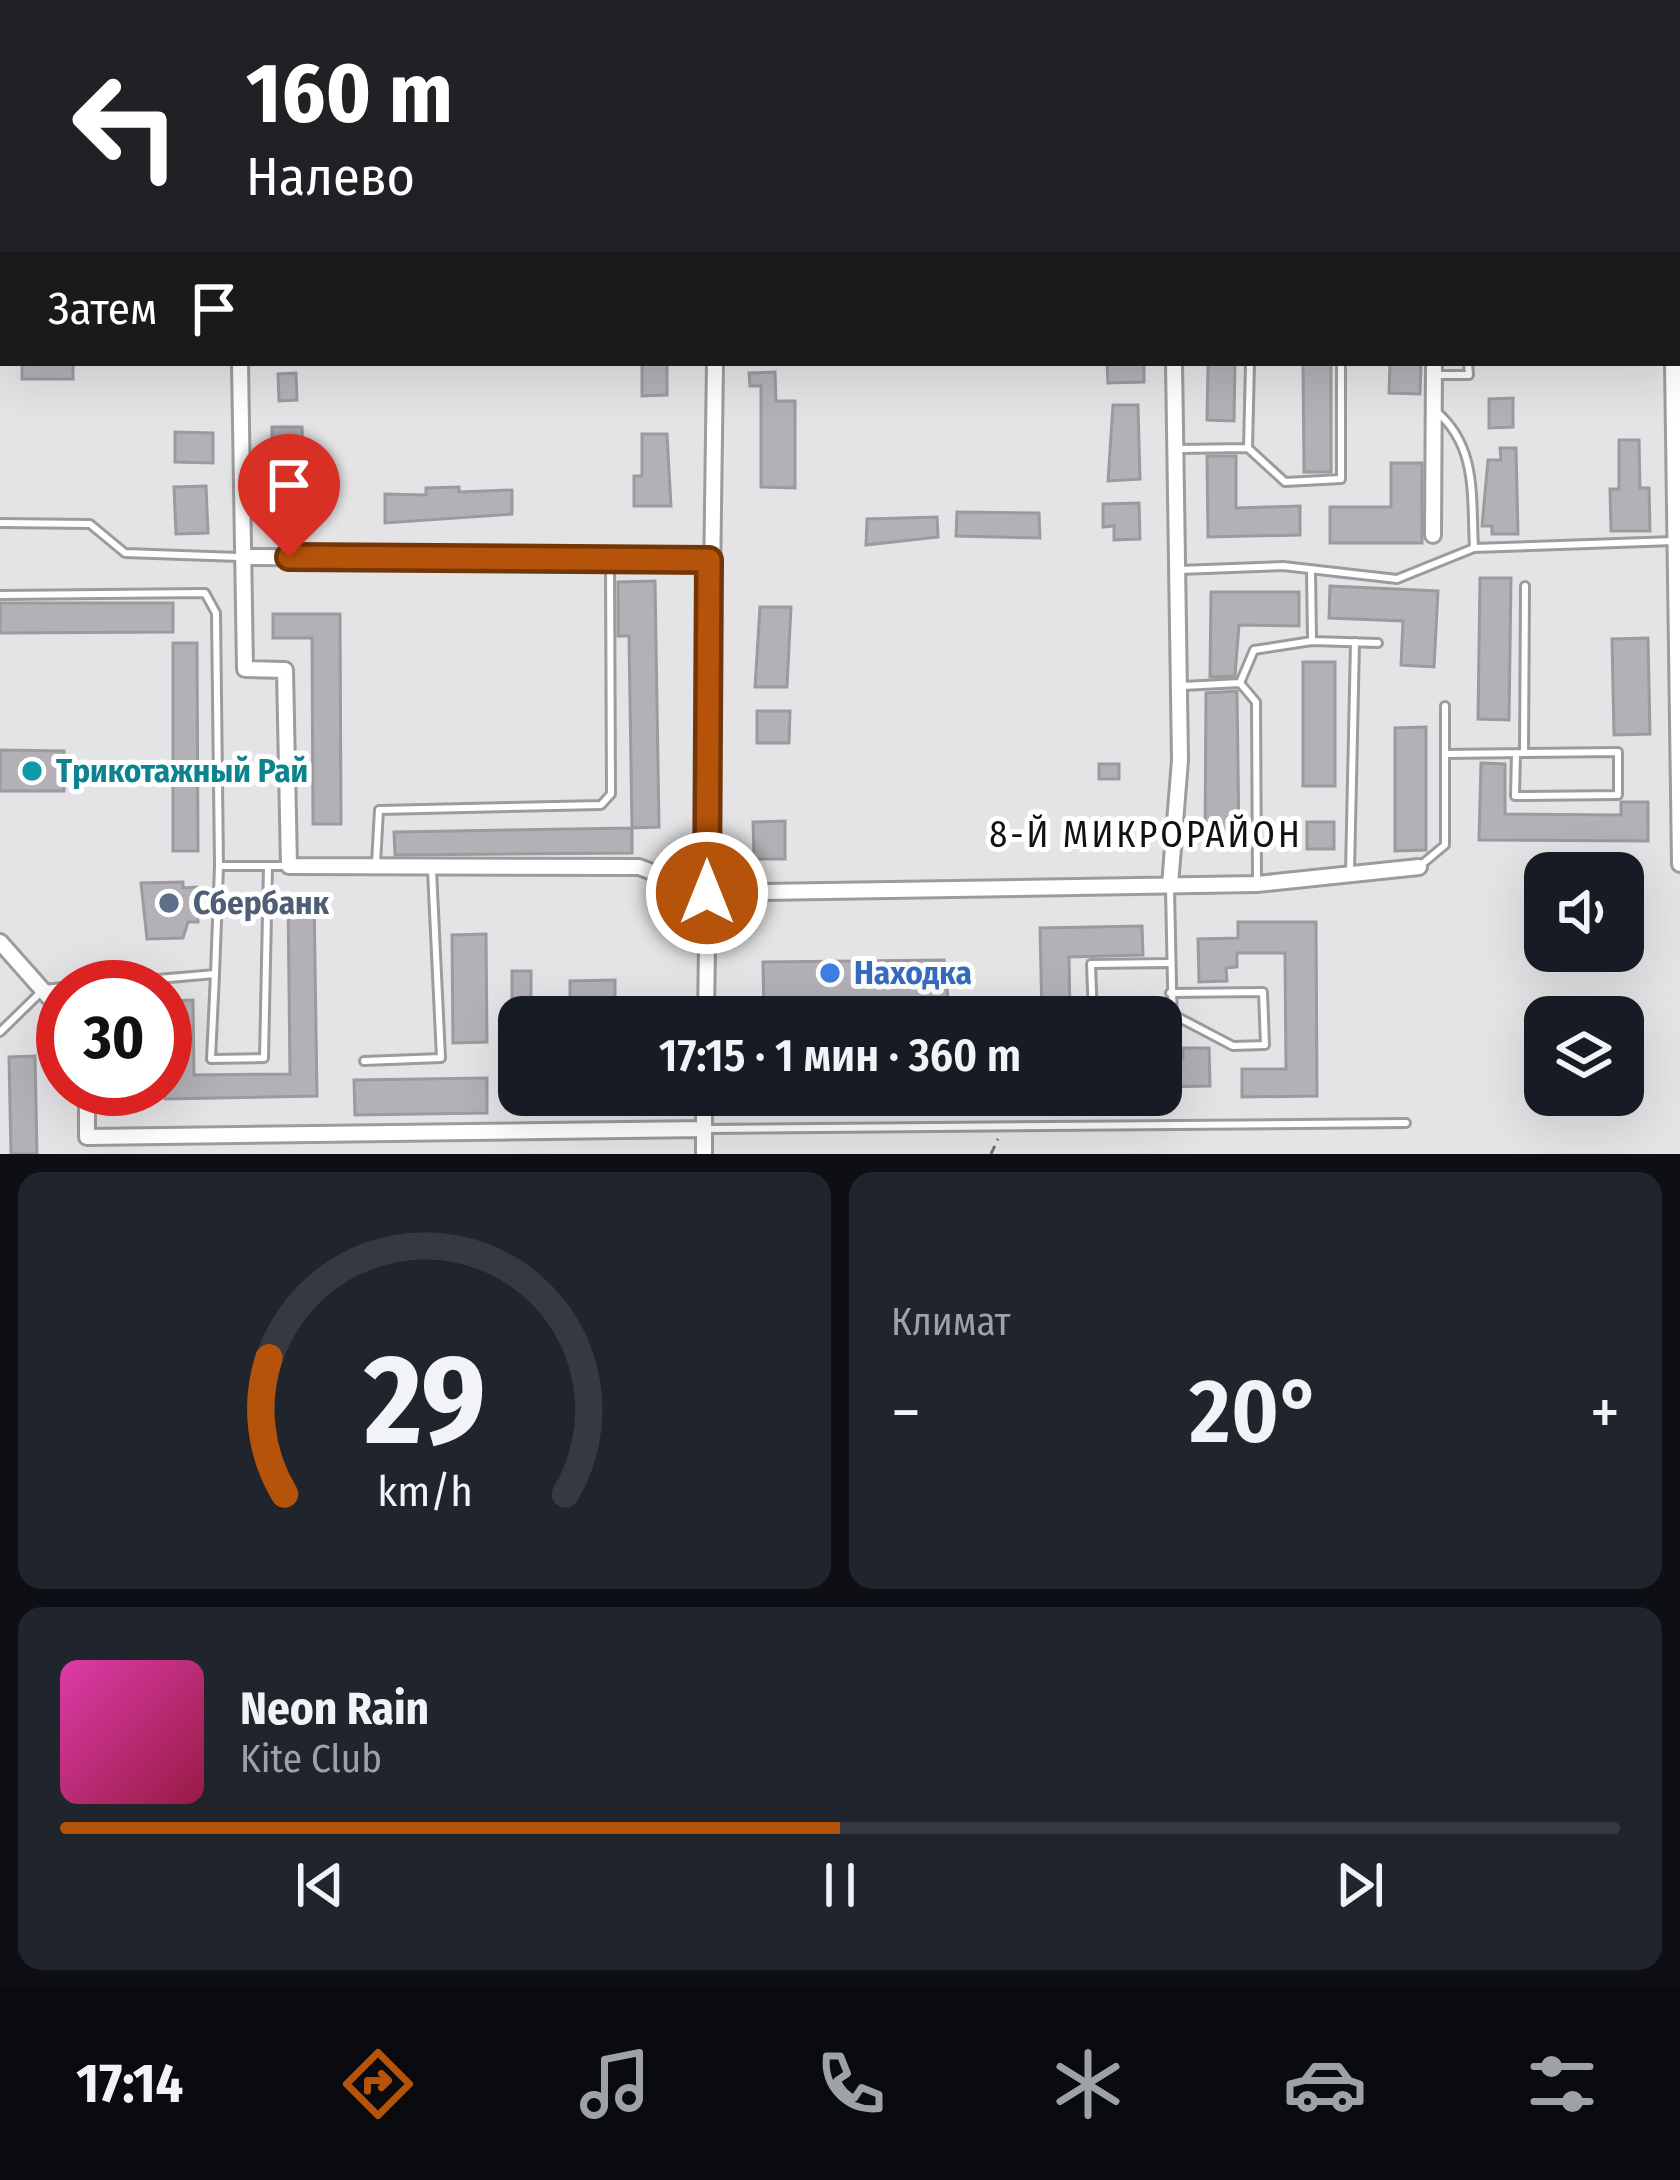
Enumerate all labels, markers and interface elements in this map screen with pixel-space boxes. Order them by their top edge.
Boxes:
text: 160 m [246,43,453,144]
icon: left [48,48,204,204]
text: Налево [246,145,415,209]
icon: arrive [181,276,247,342]
text: Затем [48,282,157,336]
pin [238,434,340,557]
icon: arrive [256,452,322,518]
place label: Трикотажный Рай [56,751,308,791]
marker: Трикотажный Рай [19,758,45,784]
district label: 8-Й МИКРОРАЙОН [989,813,1303,857]
position arrow [644,830,770,956]
map controls [1524,852,1644,1116]
button: sound [1524,852,1644,972]
place label: Сбербанк [193,883,330,923]
marker: Сбербанк [156,890,182,916]
place label: Находка [854,953,972,993]
speed limit sign: 30 [36,960,192,1116]
marker: Находка [817,960,843,986]
button: layers [1524,996,1644,1116]
text: 17:15 · 1 мин · 360 m [659,1029,1021,1083]
text: Климат [891,1299,1011,1345]
text: 29 [363,1326,485,1476]
text: 20° [1189,1358,1321,1466]
text: − [891,1373,921,1452]
text: + [1590,1373,1620,1452]
text: km/h [377,1465,472,1516]
text: Neon Rain [240,1682,429,1736]
text: Kite Club [240,1736,382,1782]
icon: previous [287,1852,353,1918]
icon: pause [807,1852,873,1918]
icon: next [1327,1852,1393,1918]
icon: directions [336,2042,420,2126]
icon: music [573,2042,657,2126]
icon: phone [809,2042,893,2126]
icon: climate [1046,2042,1130,2126]
icon: car [1283,2042,1367,2126]
icon: filters [1520,2042,1604,2126]
text: 17:14 [76,2052,183,2116]

